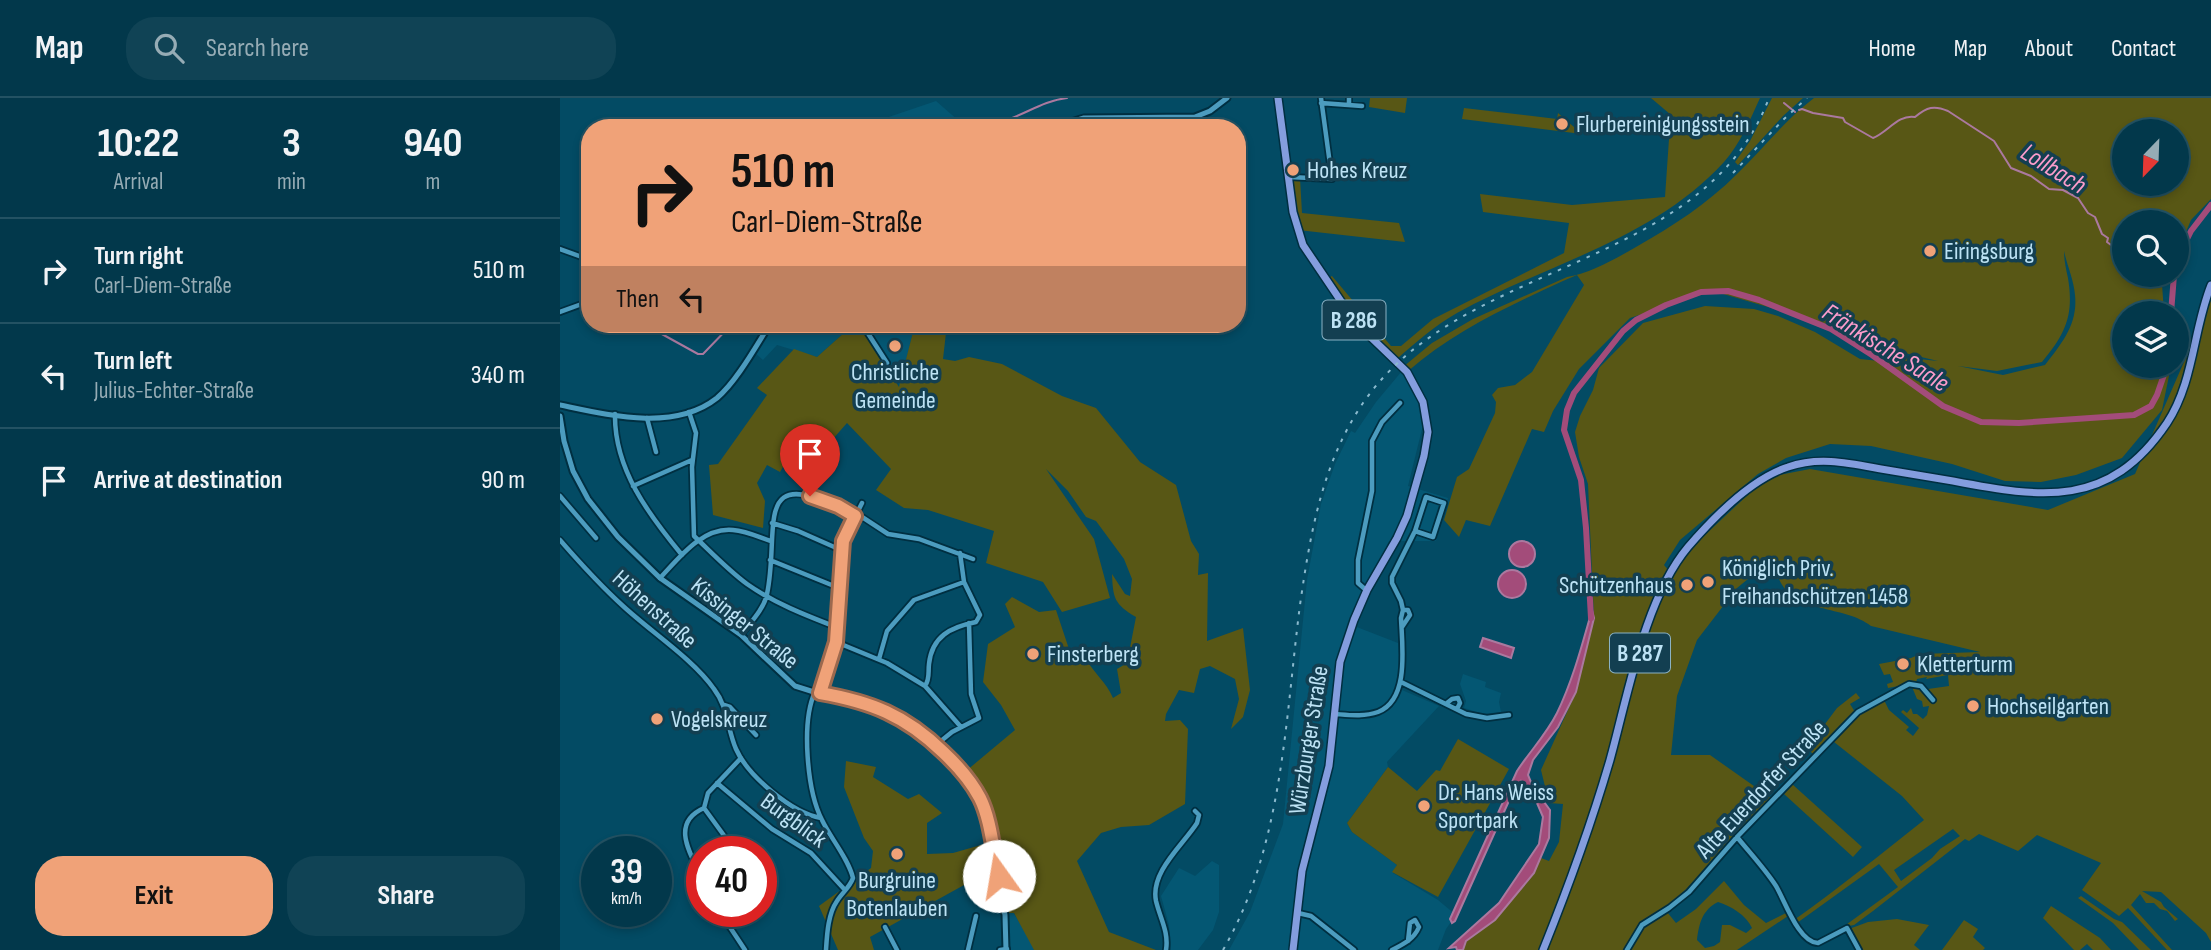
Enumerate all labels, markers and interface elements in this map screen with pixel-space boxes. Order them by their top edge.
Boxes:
search box [126,17,616,80]
text: Map [35,28,84,68]
icon: search [150,29,188,67]
text: Search here [206,33,309,64]
text: Home [1868,34,1916,63]
text: Map [1954,34,1987,63]
text: About [2025,34,2073,63]
text: Contact [2111,34,2176,63]
place label: Flurbereinigungsstein [1576,110,1749,139]
marker: Flurbereinigungsstein [1554,116,1570,132]
text: 10:22 [97,118,180,169]
text: 3 [282,118,301,169]
text: 940 [403,118,463,169]
north arrow [2112,119,2189,196]
map controls [2112,119,2189,378]
water label: Lollbach [2015,137,2092,201]
text: 510 m [731,143,835,202]
icon: right [616,147,707,238]
place label: Hohes Kreuz [1307,156,1407,185]
marker: Hohes Kreuz [1285,162,1301,178]
text: Arrival [114,168,163,196]
text: min [277,168,306,196]
text: m [425,168,440,196]
text: Carl-Diem-Straße [731,203,923,242]
button: search [2112,210,2189,287]
place label: Eiringsburg [1944,237,2034,266]
text: Turn right [94,241,183,272]
marker: Eiringsburg [1922,243,1938,259]
icon: right [35,252,73,290]
text: 510 m [473,255,525,286]
text: Carl-Diem-Straße [94,272,232,300]
icon: left [673,280,711,318]
text: Then [616,284,659,315]
water label: Fränkische Saale [1816,297,1954,399]
road number: B 286 [1322,300,1386,340]
button: layers [2112,301,2189,378]
marker: Christliche Gemeinde [887,338,903,354]
text: Turn left [94,346,172,377]
icon: left [35,357,73,395]
place label: Christliche Gemeinde [851,358,939,415]
text: 340 m [471,360,525,391]
text: Julius-Echter-Straße [94,377,254,405]
pin [780,424,840,496]
icon: arrive [791,435,829,473]
icon: arrive [35,462,73,500]
text: Arrive at destination [94,465,282,496]
text: 90 m [481,465,525,496]
place label: Königlich Priv. Freihandschützen 1458 [1722,554,1908,611]
street label: Höhenstraße [606,564,703,655]
street label: Kissinger Straße [685,571,804,676]
place label: Schützenhaus [1559,571,1673,600]
marker: Königlich Priv. Freihandschützen 1458 [1700,574,1716,590]
marker: Schützenhaus [1679,577,1695,593]
road number: B 287 [1610,634,1670,673]
place label: Finsterberg [1047,640,1139,669]
marker: Finsterberg [1025,646,1041,662]
place label: Kletterturm [1917,650,2013,679]
marker: Kletterturm [1895,656,1911,672]
street label: Würzburger Straße [1282,664,1335,816]
place label: Hochseilgarten [1987,692,2109,721]
marker: Hochseilgarten [1965,698,1981,714]
place label: Vogelskreuz [671,705,768,734]
marker: Vogelskreuz [649,711,665,727]
street label: Alte Euerdorfer Straße [1689,714,1833,865]
place label: Dr. Hans Weiss Sportpark [1438,778,1554,835]
street label: Burgblick [755,787,832,854]
marker: Dr. Hans Weiss Sportpark [1416,798,1432,814]
speed limit sign: 40 [686,836,777,927]
position arrow [962,839,1036,913]
marker: Burgruine Botenlauben [889,846,905,862]
text: 39 [610,851,643,894]
button: Exit [35,856,273,936]
button: Share [287,856,525,936]
place label: Burgruine Botenlauben [846,866,948,923]
text: km/h [611,888,642,909]

